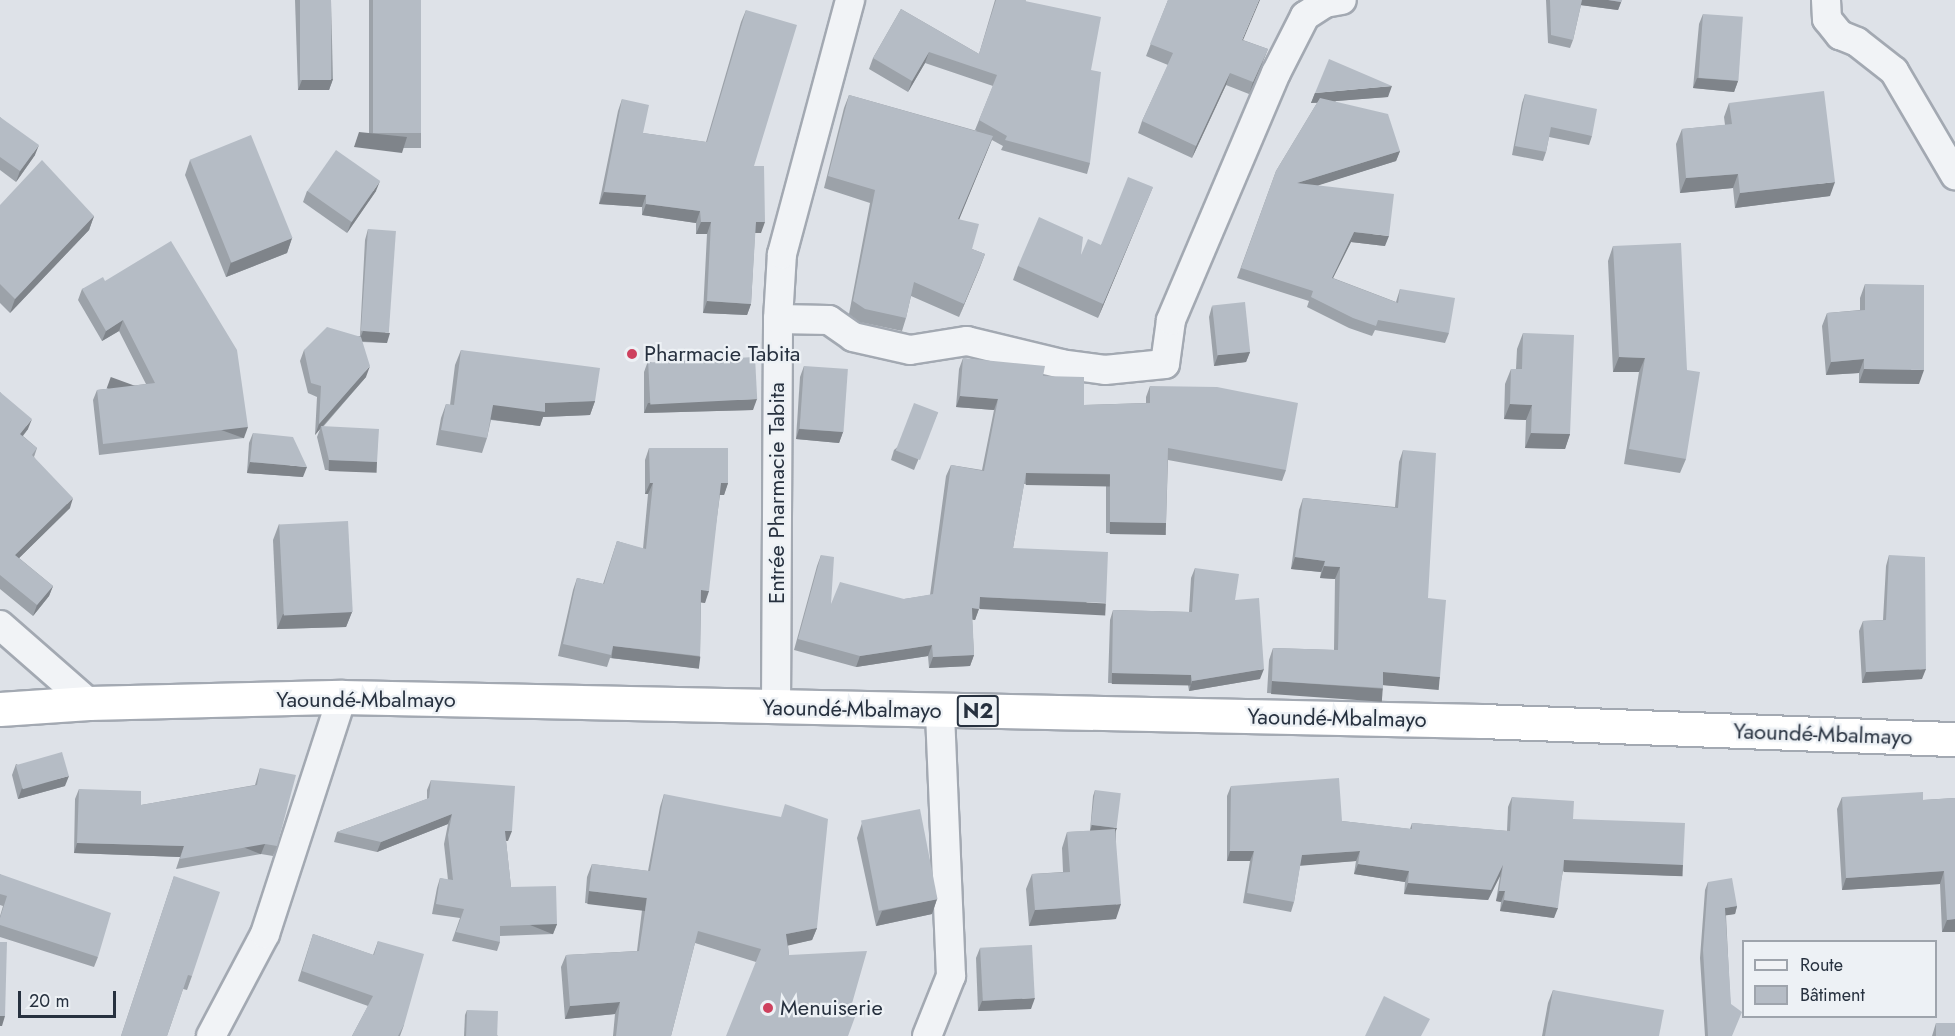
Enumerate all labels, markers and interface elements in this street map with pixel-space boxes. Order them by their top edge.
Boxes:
place label: Pharmacie Tabita [644,341,800,367]
marker: Pharmacie Tabita [625,347,639,361]
street label: Entrée Pharmacie Tabita [764,382,790,604]
street label: Yaoundé-Mbalmayo [276,687,456,713]
road number: N2 [956,693,1000,729]
street label: Yaoundé-Mbalmayo [762,694,942,724]
street label: Yaoundé-Mbalmayo [1247,703,1427,733]
street label: Yaoundé-Mbalmayo [1733,718,1913,750]
legend [1742,940,1937,1018]
text: Route [1800,952,1843,978]
scale bar [21,979,118,1017]
text: Bâtiment [1800,982,1865,1008]
text: 20 m [29,988,69,1014]
place label: Menuiserie [780,995,883,1021]
marker: Menuiserie [761,1001,775,1015]

